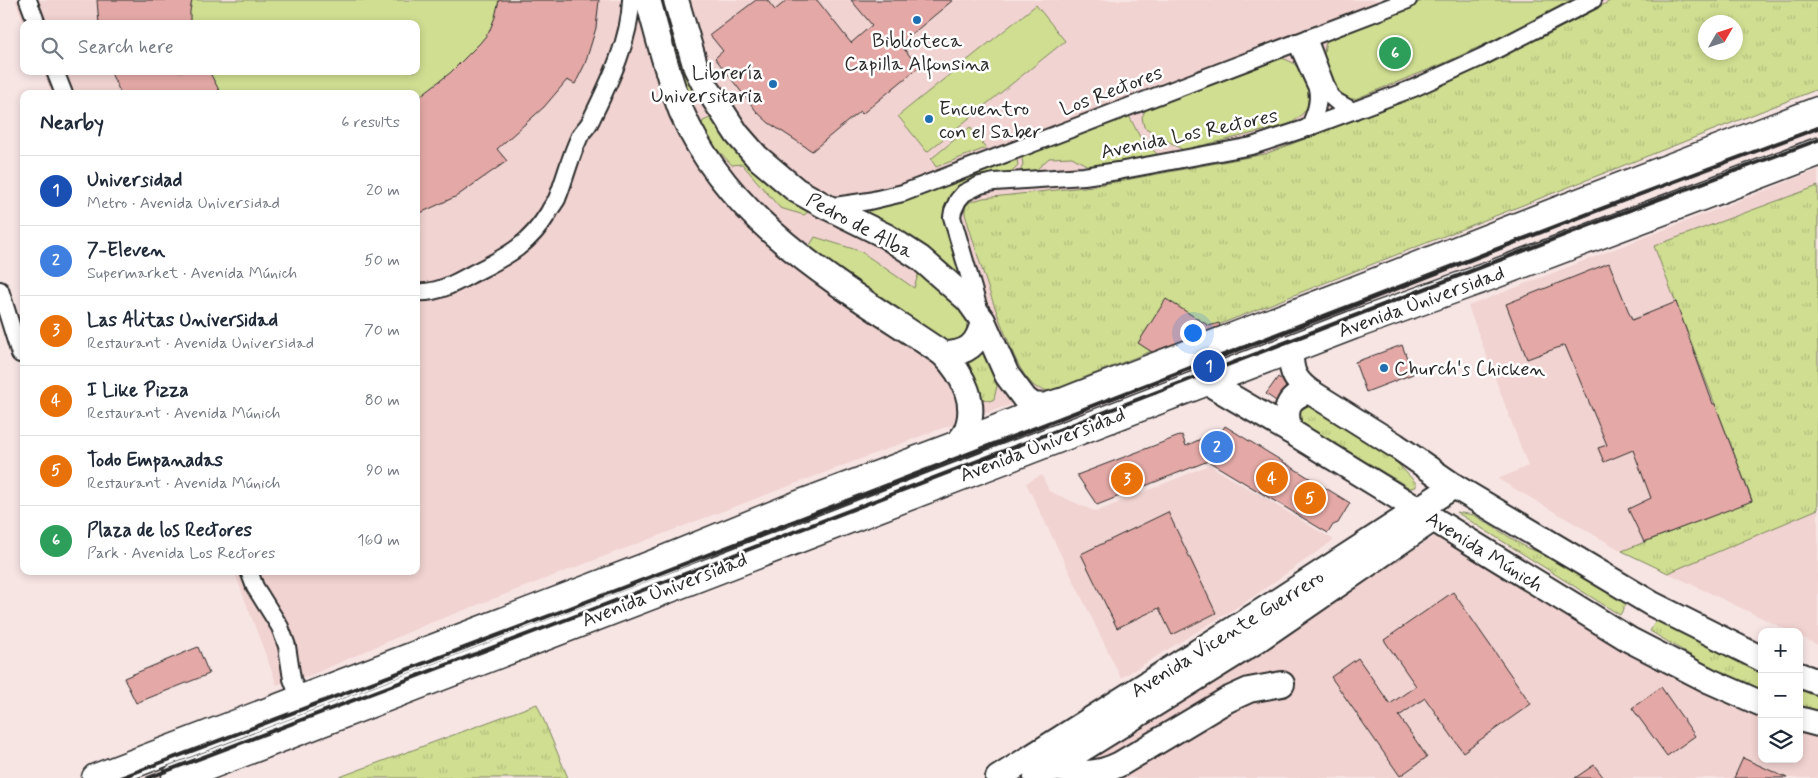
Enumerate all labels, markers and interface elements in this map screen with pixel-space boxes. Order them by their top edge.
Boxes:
marker: Biblioteca Capilla Alfonsina [911,14,923,26]
north arrow [1698,15,1743,60]
search box [20,20,420,75]
place label: Biblioteca Capilla Alfonsina [844,28,990,80]
icon: search [38,34,66,62]
pin: 6 [1379,34,1411,72]
text: Search here [78,35,174,60]
street label: Los Rectores [1056,59,1167,123]
place label: Librería Universitaria [651,60,763,110]
marker: Librería Universitaria [767,78,779,90]
place label: Encuentro con el Saber [939,96,1041,146]
street label: Avenida Los Rectores [1098,103,1280,166]
text: Nearby [40,109,104,137]
text: 6 results [341,112,400,133]
marker: Encuentro con el Saber [923,113,935,125]
text: Universidad [87,168,182,193]
text: 1 [52,180,60,201]
text: 20 m [366,180,400,201]
street label: Pedro de Alba [801,187,918,266]
text: Metro · Avenida Universidad [87,193,280,214]
text: 7-Eleven [87,238,165,263]
text: 2 [52,250,60,271]
text: 50 m [364,250,400,271]
street label: Avenida Universidad [1334,260,1509,345]
text: Supermarket · Avenida Múnich [87,263,297,284]
text: Las Alitas Universidad [87,308,278,333]
text: 3 [52,320,60,341]
text: 70 m [364,320,400,341]
your location [1180,320,1206,346]
text: Restaurant · Avenida Universidad [87,333,314,354]
pin: 1 [1193,347,1225,385]
place label: Church's Chicken [1394,356,1545,383]
marker: Church's Chicken [1378,362,1390,374]
text: I Like Pizza [87,378,189,403]
text: 4 [51,390,61,411]
text: 80 m [365,390,400,411]
street label: Avenida Universidad [956,401,1129,489]
text: Restaurant · Avenida Múnich [87,403,280,424]
pin: 2 [1201,428,1233,466]
text: Todo Empanadas [87,448,223,473]
pin: 4 [1256,459,1288,497]
text: 5 [51,460,61,481]
text: 90 m [366,460,400,481]
pin: 3 [1111,460,1143,498]
text: Restaurant · Avenida Múnich [87,473,280,494]
pin: 5 [1294,479,1326,517]
street label: Avenida Múnich [1421,506,1548,599]
text: Plaza de los Rectores [87,518,252,543]
text: 6 [52,530,60,551]
text: 160 m [357,530,400,551]
text: Park · Avenida Los Rectores [87,543,275,564]
street label: Avenida Universidad [578,546,751,634]
street label: Avenida Vicente Guerrero [1126,564,1330,705]
map controls [1758,628,1803,763]
button: + [1758,628,1803,673]
button: − [1758,673,1803,718]
button: layers [1758,718,1803,763]

